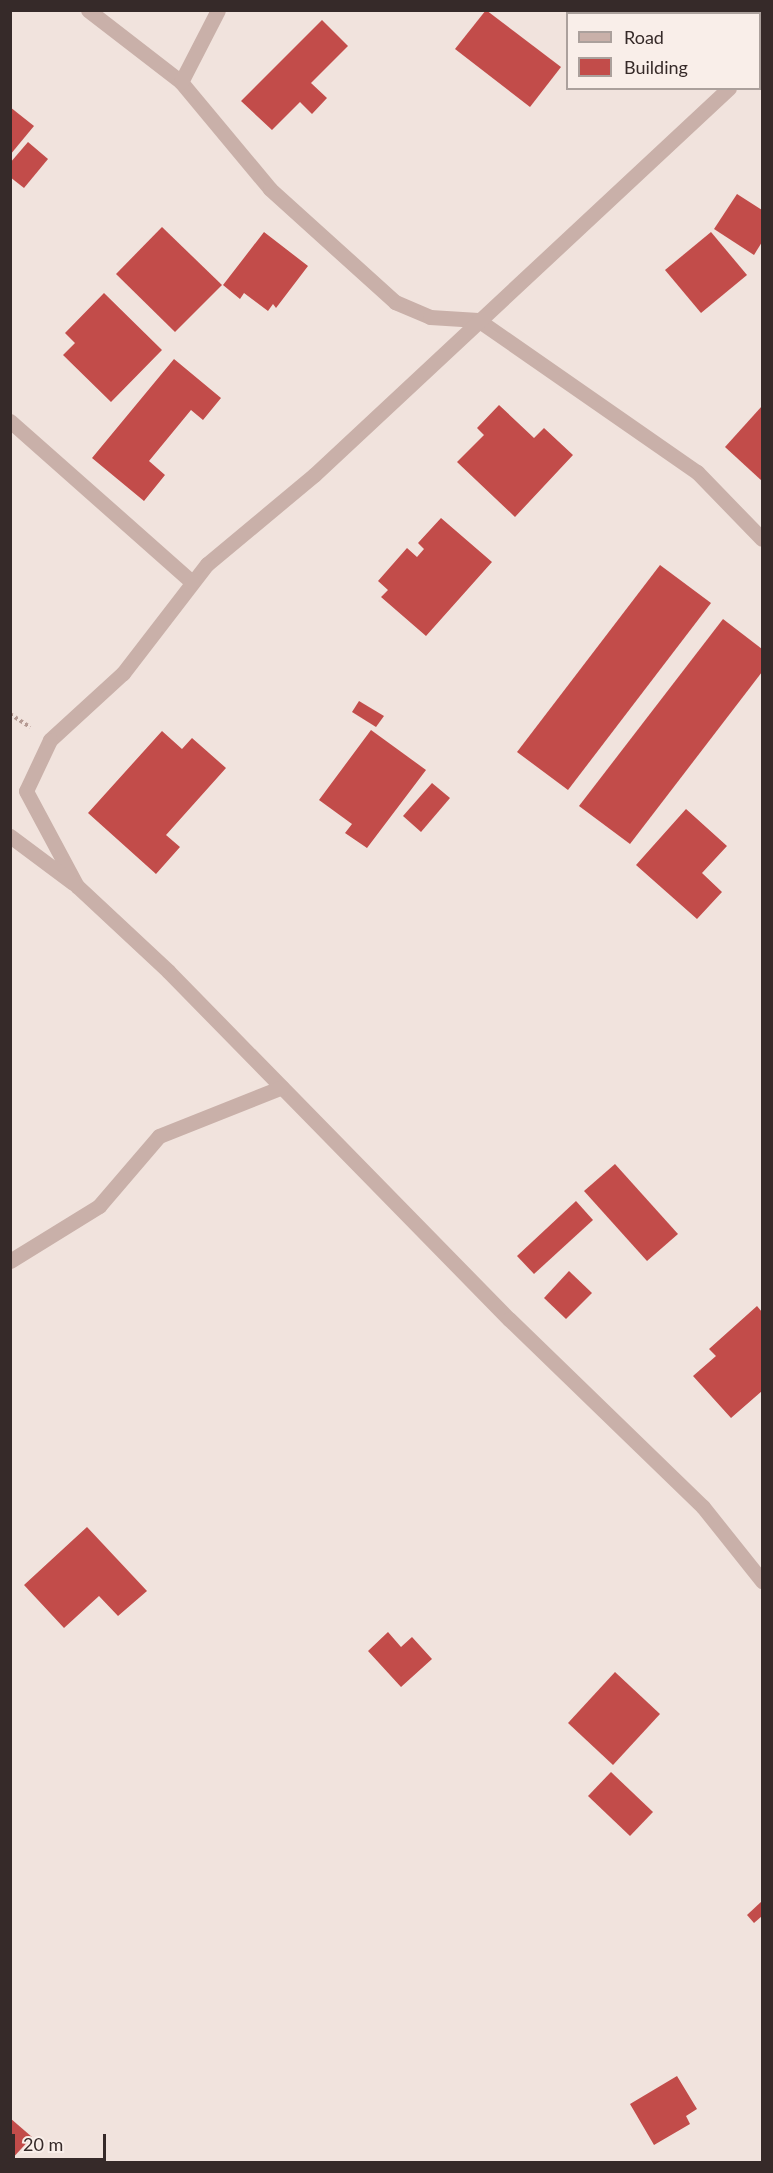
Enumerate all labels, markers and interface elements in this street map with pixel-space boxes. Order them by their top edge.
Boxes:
legend [566,12,761,90]
text: Road [624,26,664,48]
text: Building [624,56,688,78]
scale bar [15,2122,110,2160]
text: 20 m [23,2133,63,2155]

